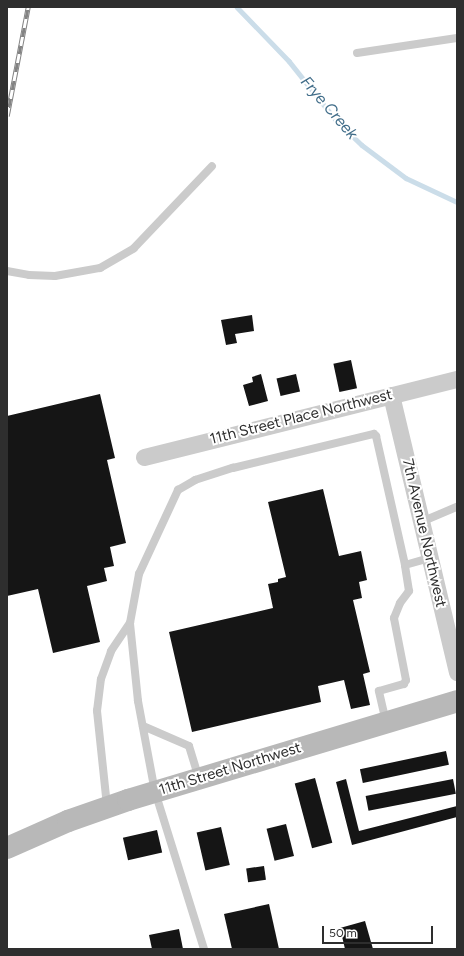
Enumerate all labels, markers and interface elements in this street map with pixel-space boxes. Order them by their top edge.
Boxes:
water label: Frye Creek [296,73,362,143]
street label: 11th Street Place Northwest [208,386,394,448]
street label: 7th Avenue Northwest [398,457,450,609]
street label: 11th Street Northwest [157,739,303,799]
scale bar [324,918,435,944]
text: 50 m [329,926,357,940]

